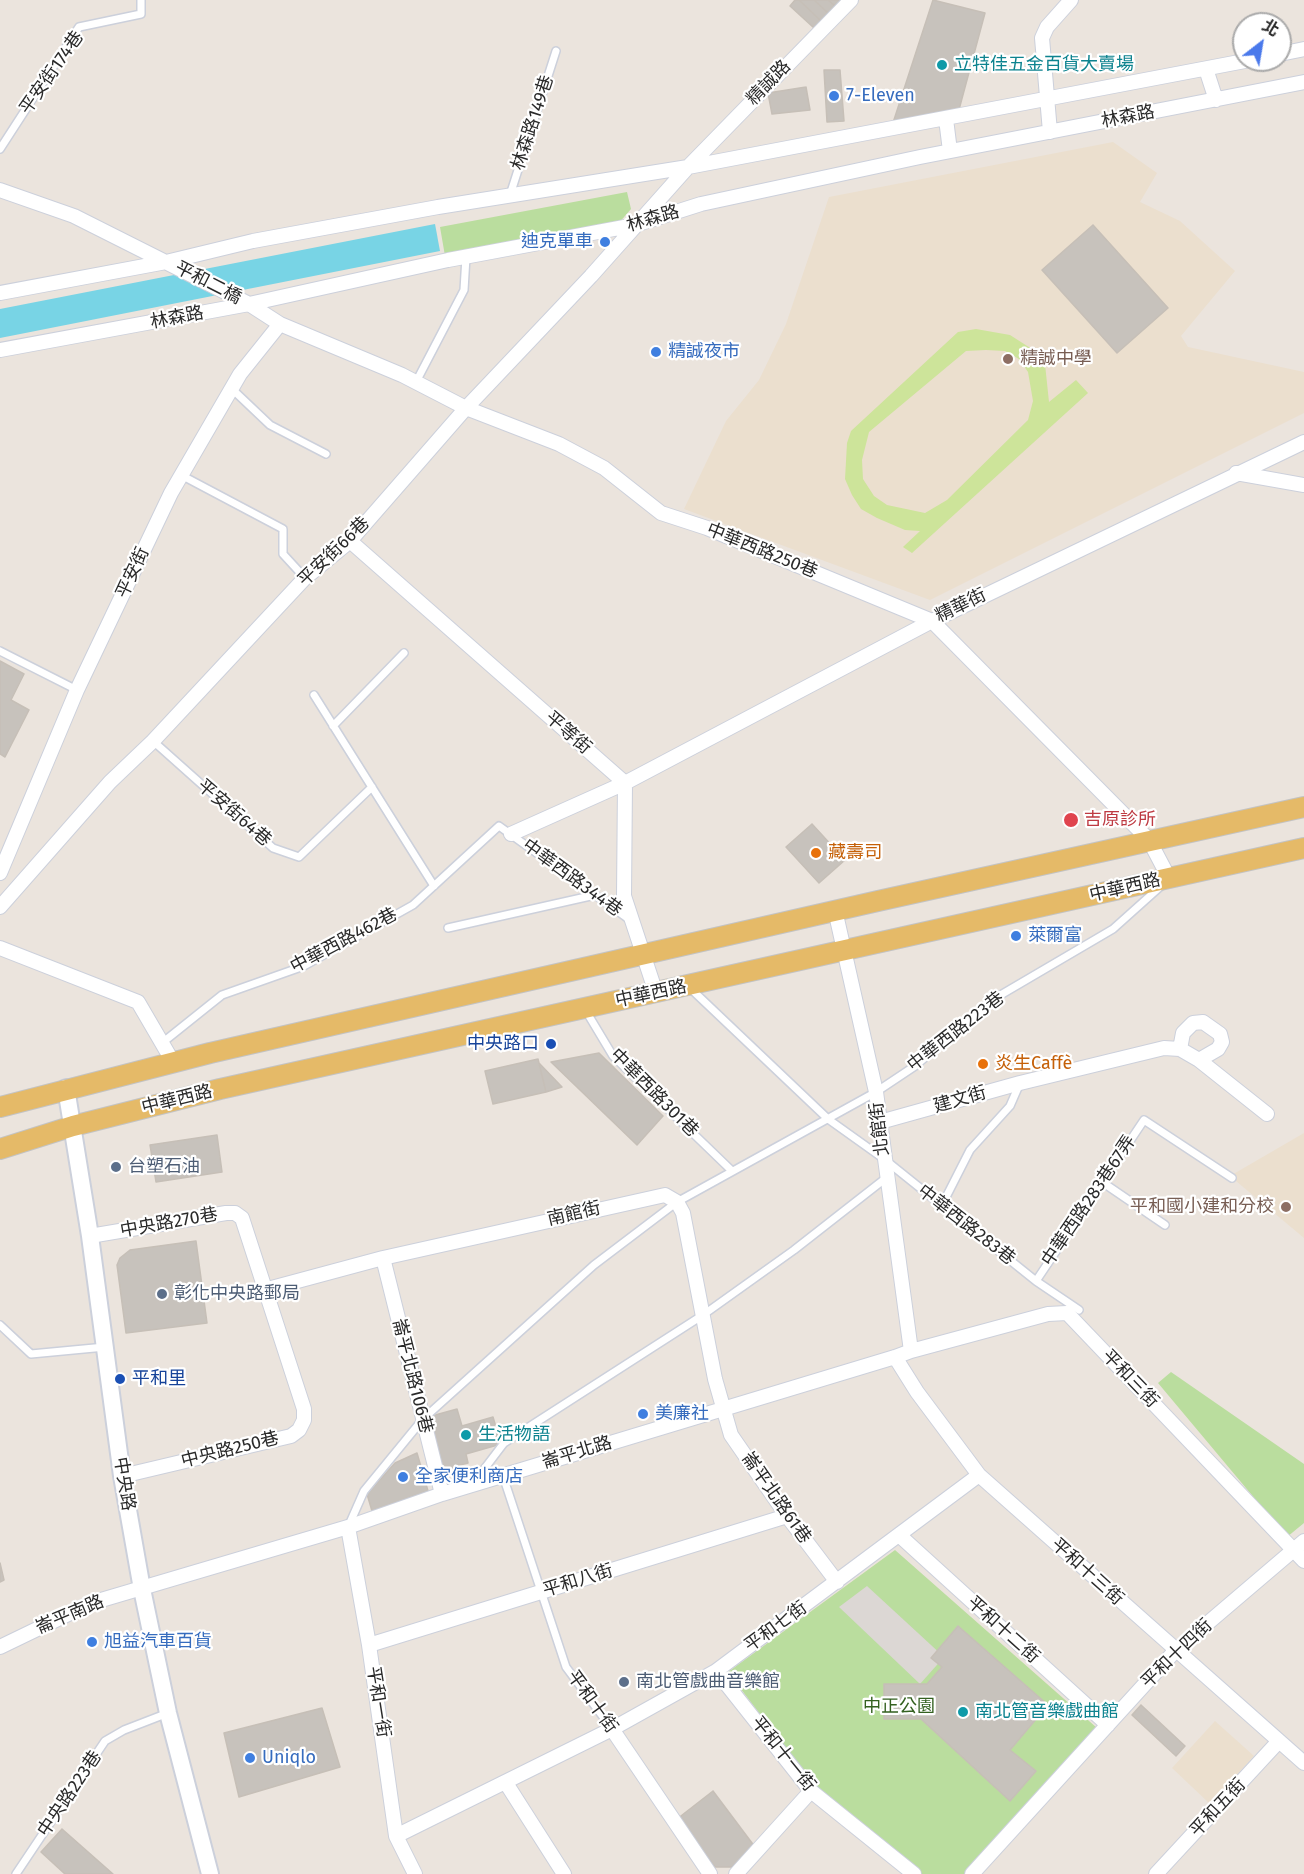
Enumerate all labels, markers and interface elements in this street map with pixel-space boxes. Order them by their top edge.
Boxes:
north arrow [1232,12,1292,72]
text: 北 [1259,16,1282,40]
street label: 平安街174巷 [15,27,89,119]
place label: 立特佳五金百貨大賣場 [954,54,1134,76]
street label: 精誠路 [742,56,796,110]
marker: 立特佳五金百貨大賣場 [935,58,949,72]
street label: 林森路149巷 [508,73,558,173]
place label: 7-Eleven [846,85,915,107]
marker: 7-Eleven [827,89,841,103]
street label: 林森路 [1099,101,1157,133]
street label: 林森路 [624,201,682,237]
place label: 迪克單車 [521,231,593,253]
marker: 迪克單車 [598,235,612,249]
street label: 平和二橋 [171,257,245,309]
street label: 林森路 [148,302,206,334]
place label: 精誠夜市 [668,341,740,363]
marker: 精誠夜市 [649,345,663,359]
place label: 精誠中學 [1020,348,1092,370]
marker: 精誠中學 [1001,352,1015,366]
street label: 平安街66巷 [294,513,374,591]
street label: 中華西路250巷 [703,519,821,583]
street label: 平安街 [112,544,154,602]
street label: 精華街 [932,584,990,628]
street label: 平等街 [541,707,595,759]
street label: 平安街64巷 [193,775,275,851]
place label: 吉原診所 [1084,809,1156,831]
marker: 吉原診所 [1062,811,1080,829]
street label: 中華西路344巷 [518,835,626,921]
place label: 藏壽司 [828,842,882,864]
marker: 藏壽司 [809,846,823,860]
street label: 中華西路 [1087,869,1163,907]
street label: 中華西路462巷 [287,904,401,978]
place label: 萊爾富 [1028,925,1082,947]
marker: 萊爾富 [1009,929,1023,943]
street label: 中華西路 [614,976,688,1012]
street label: 中華西路223巷 [903,988,1009,1076]
place label: 中央路口 [467,1033,539,1055]
marker: 中央路口 [544,1037,558,1051]
street label: 中華西路301巷 [605,1044,703,1142]
place label: 炎生Caffè [995,1053,1072,1075]
marker: 炎生Caffè [976,1057,990,1071]
street label: 中華西路 [139,1081,215,1119]
street label: 建文街 [931,1082,989,1118]
street label: 北館街 [866,1101,894,1157]
street label: 中華西路283巷67弄 [1037,1132,1141,1270]
place label: 台塑石油 [128,1156,200,1178]
marker: 台塑石油 [109,1160,123,1174]
street label: 中華西路283巷 [913,1180,1019,1270]
place label: 平和國小建和分校 [1130,1196,1274,1218]
street label: 南館街 [545,1197,603,1231]
marker: 平和國小建和分校 [1279,1200,1293,1214]
street label: 中央路270巷 [119,1204,219,1242]
place label: 彰化中央路郵局 [174,1283,300,1305]
marker: 彰化中央路郵局 [155,1287,169,1301]
street label: 崙平北路106巷 [387,1316,437,1436]
street label: 平和三街 [1097,1346,1163,1412]
place label: 平和里 [132,1368,186,1390]
marker: 平和里 [113,1372,127,1386]
place label: 美廉社 [655,1403,709,1425]
marker: 美廉社 [636,1407,650,1421]
place label: 生活物語 [478,1424,550,1446]
street label: 中央路250巷 [179,1427,281,1473]
marker: 生活物語 [459,1428,473,1442]
street label: 崙平北路 [539,1432,615,1474]
street label: 崙平北路61巷 [737,1448,815,1548]
street label: 中央路 [109,1456,139,1512]
place label: 全家便利商店 [415,1466,523,1488]
marker: 全家便利商店 [396,1470,410,1484]
street label: 平和十三街 [1046,1534,1128,1610]
street label: 平和八街 [540,1560,616,1602]
street label: 崙平南路 [33,1591,107,1639]
street label: 平和十二街 [962,1592,1044,1668]
street label: 平和七街 [741,1597,811,1657]
street label: 平和十四街 [1137,1615,1217,1693]
place label: 旭益汽車百貨 [104,1631,212,1653]
marker: 旭益汽車百貨 [85,1635,99,1649]
street label: 平和一街 [362,1665,394,1739]
street label: 平和十街 [562,1667,622,1737]
place label: 南北管戲曲音樂館 [636,1671,780,1693]
marker: 南北管戲曲音樂館 [617,1675,631,1689]
park label: 中正公園 [863,1696,935,1718]
place label: 南北管音樂戲曲館 [975,1701,1119,1723]
marker: 南北管音樂戲曲館 [956,1705,970,1719]
street label: 平和十一街 [746,1712,820,1796]
street label: 中央路223巷 [33,1747,107,1841]
place label: Uniqlo [262,1747,316,1769]
marker: Uniqlo [243,1751,257,1765]
street label: 平和五街 [1186,1774,1250,1842]

